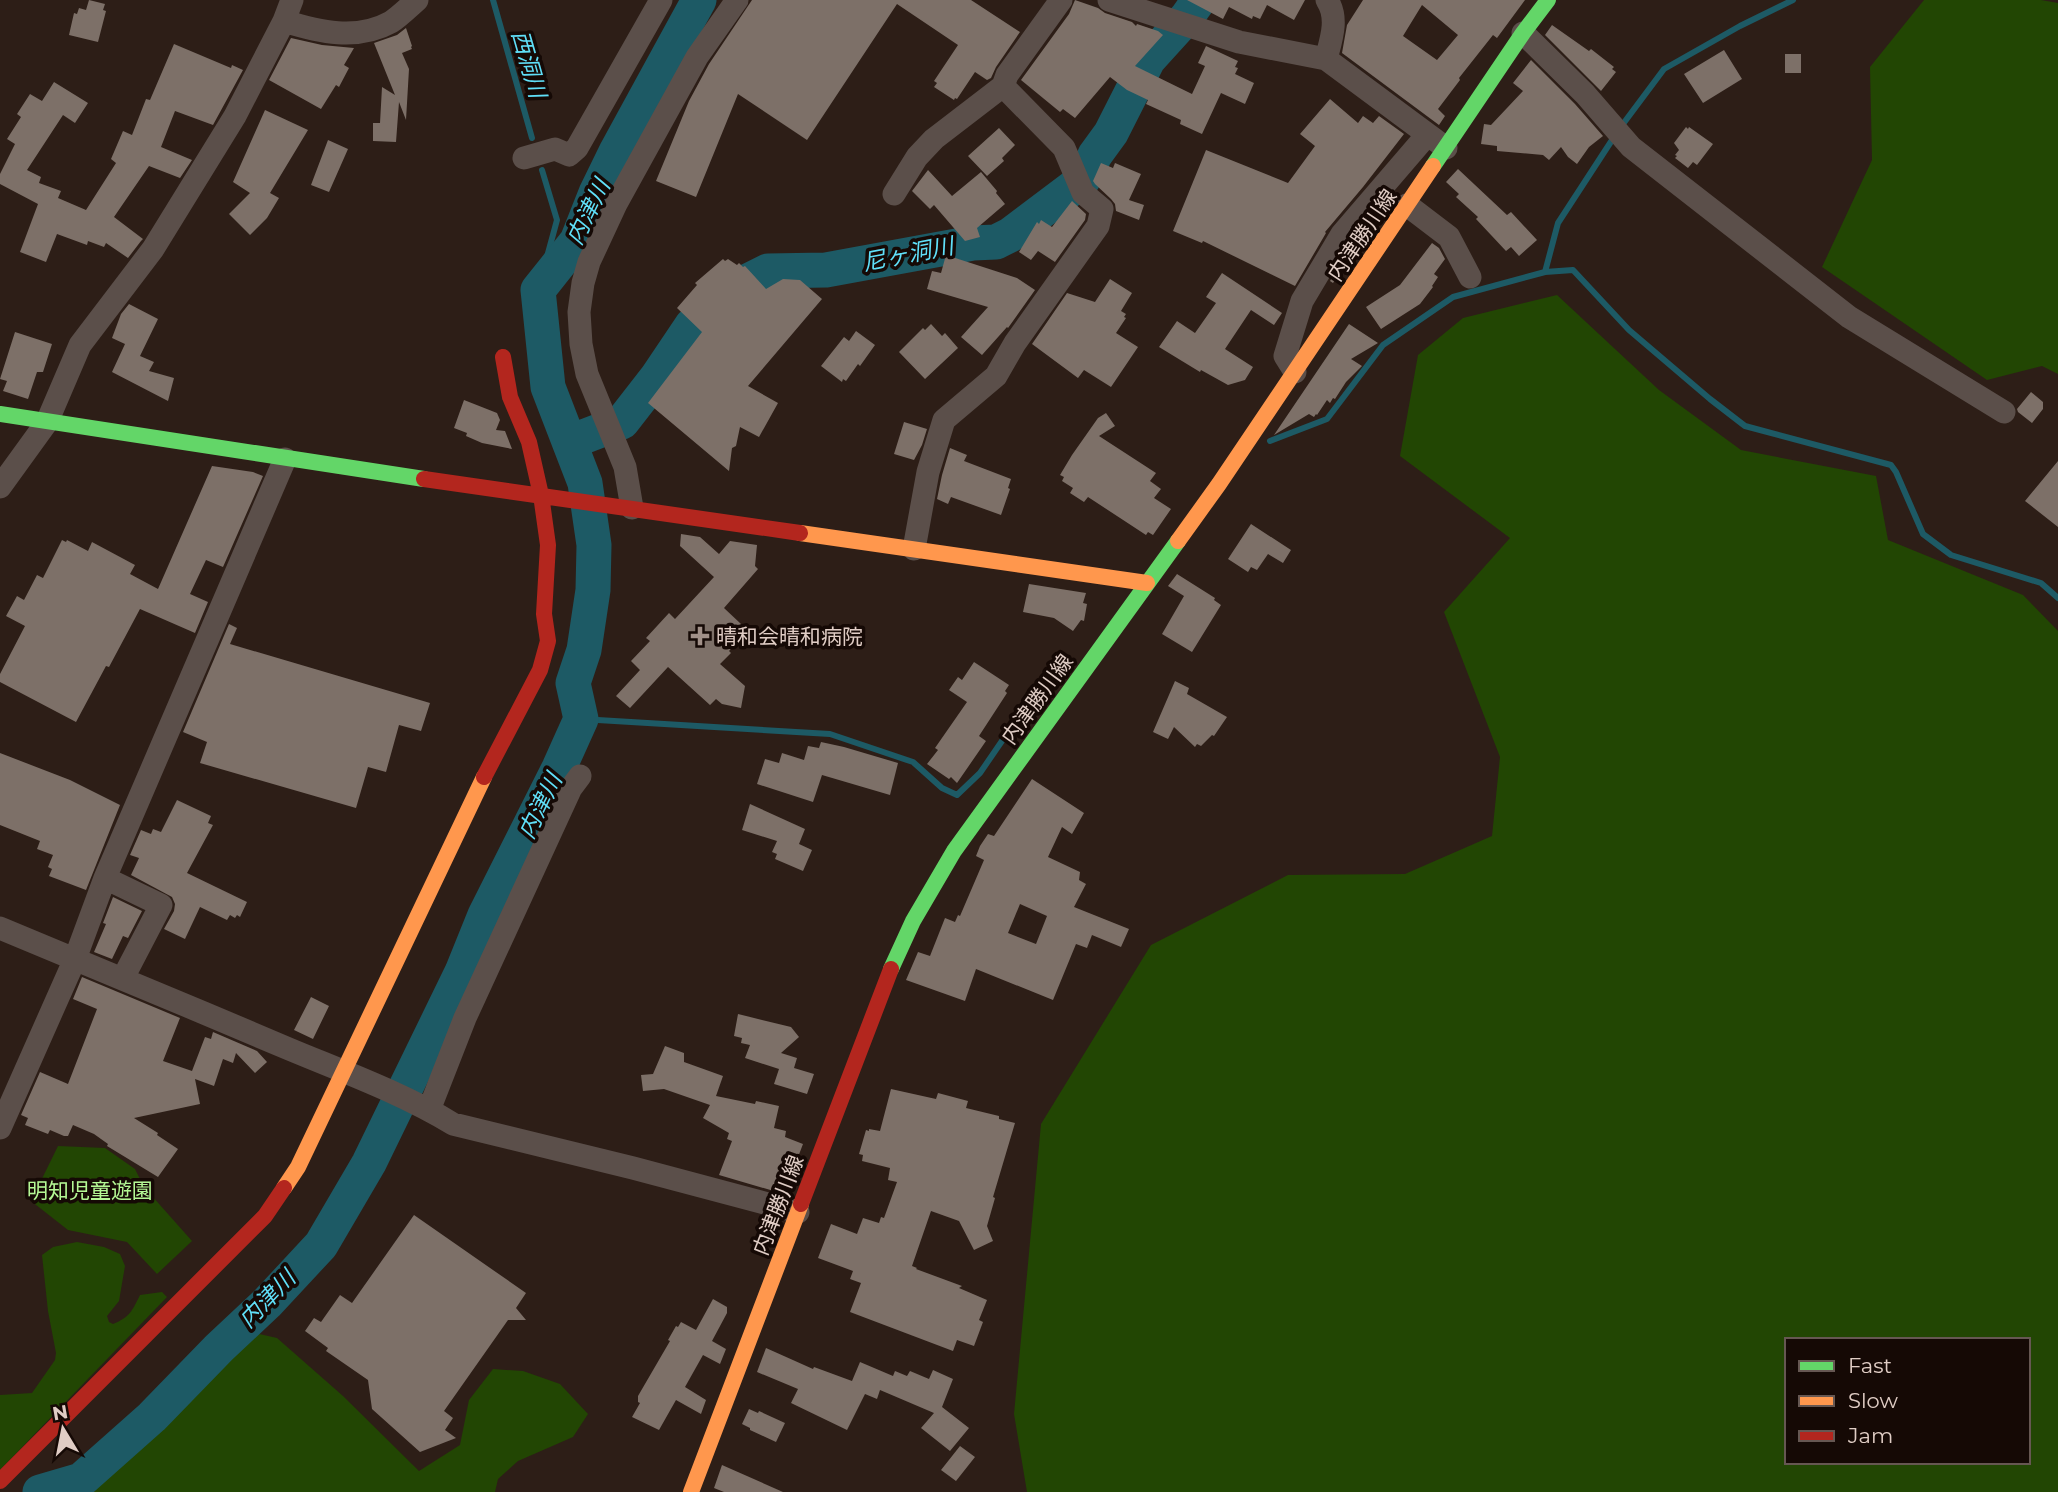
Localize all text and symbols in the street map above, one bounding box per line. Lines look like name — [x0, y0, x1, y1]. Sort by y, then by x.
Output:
water label: 西洞川 — [506, 27, 553, 104]
water label: 内津川 — [560, 172, 617, 249]
street label: 内津勝川線 — [1322, 184, 1402, 286]
water label: 尼ヶ洞川 — [860, 231, 959, 277]
place label: 晴和会晴和病院 — [716, 624, 863, 649]
marker: 晴和会晴和病院 — [690, 626, 710, 646]
street label: 内津勝川線 — [996, 649, 1078, 749]
water label: 内津川 — [512, 766, 569, 843]
street label: 内津勝川線 — [748, 1152, 808, 1258]
park label: 明知児童遊園 — [27, 1178, 153, 1203]
water label: 内津川 — [233, 1262, 303, 1334]
legend — [1785, 1338, 2030, 1464]
text: Fast — [1848, 1353, 1892, 1378]
text: Slow — [1848, 1388, 1898, 1413]
north arrow — [28, 1394, 98, 1464]
text: N — [51, 1400, 70, 1425]
text: Jam — [1847, 1423, 1893, 1448]

